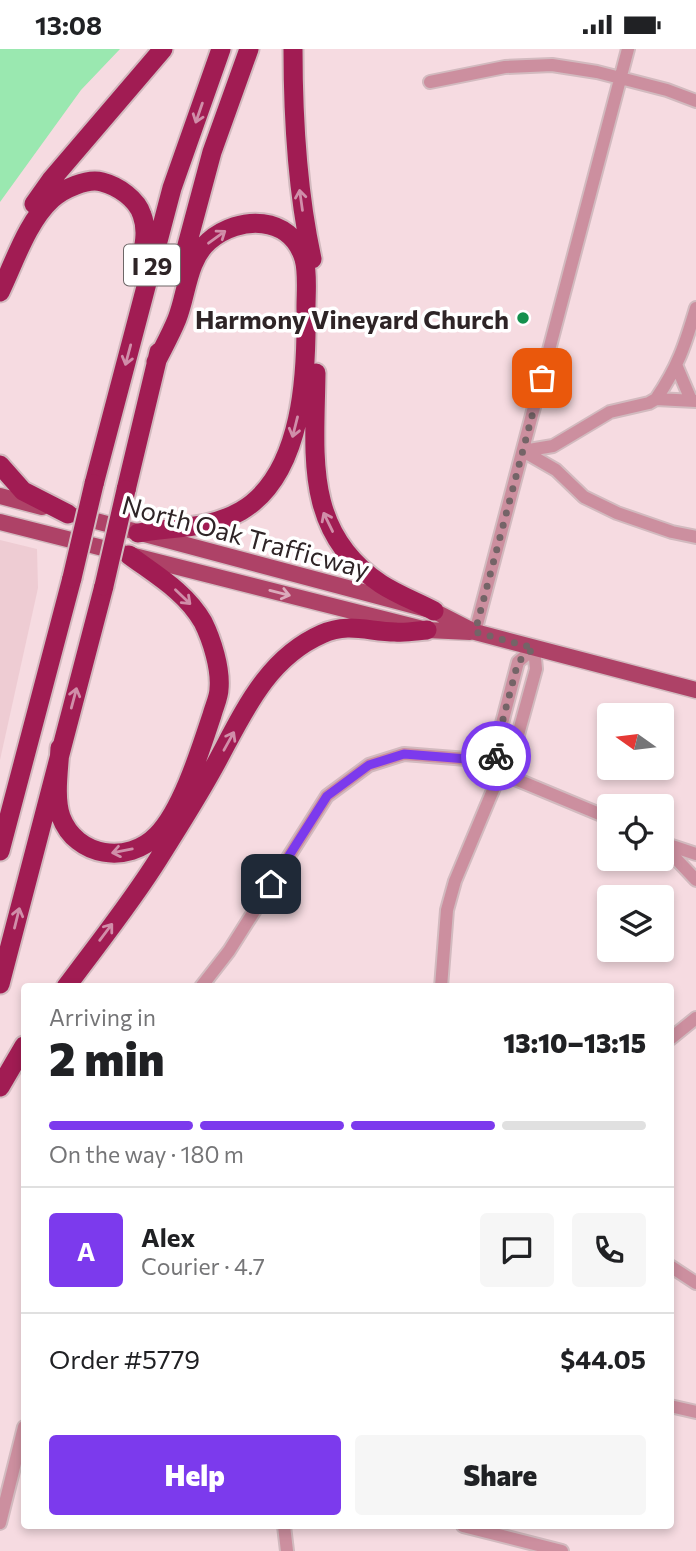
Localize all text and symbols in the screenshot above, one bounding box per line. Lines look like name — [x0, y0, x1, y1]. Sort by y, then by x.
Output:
text: 13:08 — [35, 9, 102, 40]
one-way arrow — [191, 102, 204, 124]
one-way arrow — [294, 189, 307, 212]
one-way arrow — [207, 229, 226, 244]
road number: I 29 — [124, 245, 180, 285]
place label: Harmony Vineyard Church — [195, 303, 509, 334]
marker: Harmony Vineyard Church — [515, 310, 531, 326]
one-way arrow — [121, 343, 134, 366]
pin — [512, 348, 572, 408]
icon: bag — [523, 359, 561, 397]
one-way arrow — [288, 415, 301, 438]
street label: North Oak Trafficway — [119, 488, 373, 584]
one-way arrow — [321, 512, 335, 533]
one-way arrow — [268, 587, 291, 600]
one-way arrow — [174, 588, 191, 605]
one-way arrow — [68, 687, 81, 710]
north arrow — [597, 703, 674, 781]
map controls — [597, 703, 674, 962]
courier — [461, 721, 531, 791]
one-way arrow — [222, 731, 236, 751]
icon: bike — [477, 737, 515, 775]
button: locate — [597, 794, 674, 871]
one-way arrow — [112, 845, 134, 858]
pin — [241, 854, 301, 914]
icon: home — [252, 865, 290, 903]
button: layers — [597, 885, 674, 962]
one-way arrow — [11, 907, 24, 930]
one-way arrow — [99, 923, 114, 942]
text: Arriving in — [49, 1003, 156, 1031]
text: 13:10–13:15 — [503, 1027, 646, 1058]
text: 2 min — [49, 1029, 165, 1085]
text: On the way · 180 m — [49, 1140, 244, 1168]
button: chat — [480, 1213, 554, 1287]
button: phone — [572, 1213, 646, 1287]
text: Alex — [141, 1221, 195, 1252]
text: A — [77, 1235, 95, 1266]
text: Courier · 4.7 — [141, 1252, 265, 1280]
text: Order #5779 — [49, 1343, 200, 1374]
text: $44.05 — [560, 1343, 646, 1374]
button: Help — [49, 1435, 341, 1515]
button: Share — [355, 1435, 646, 1515]

